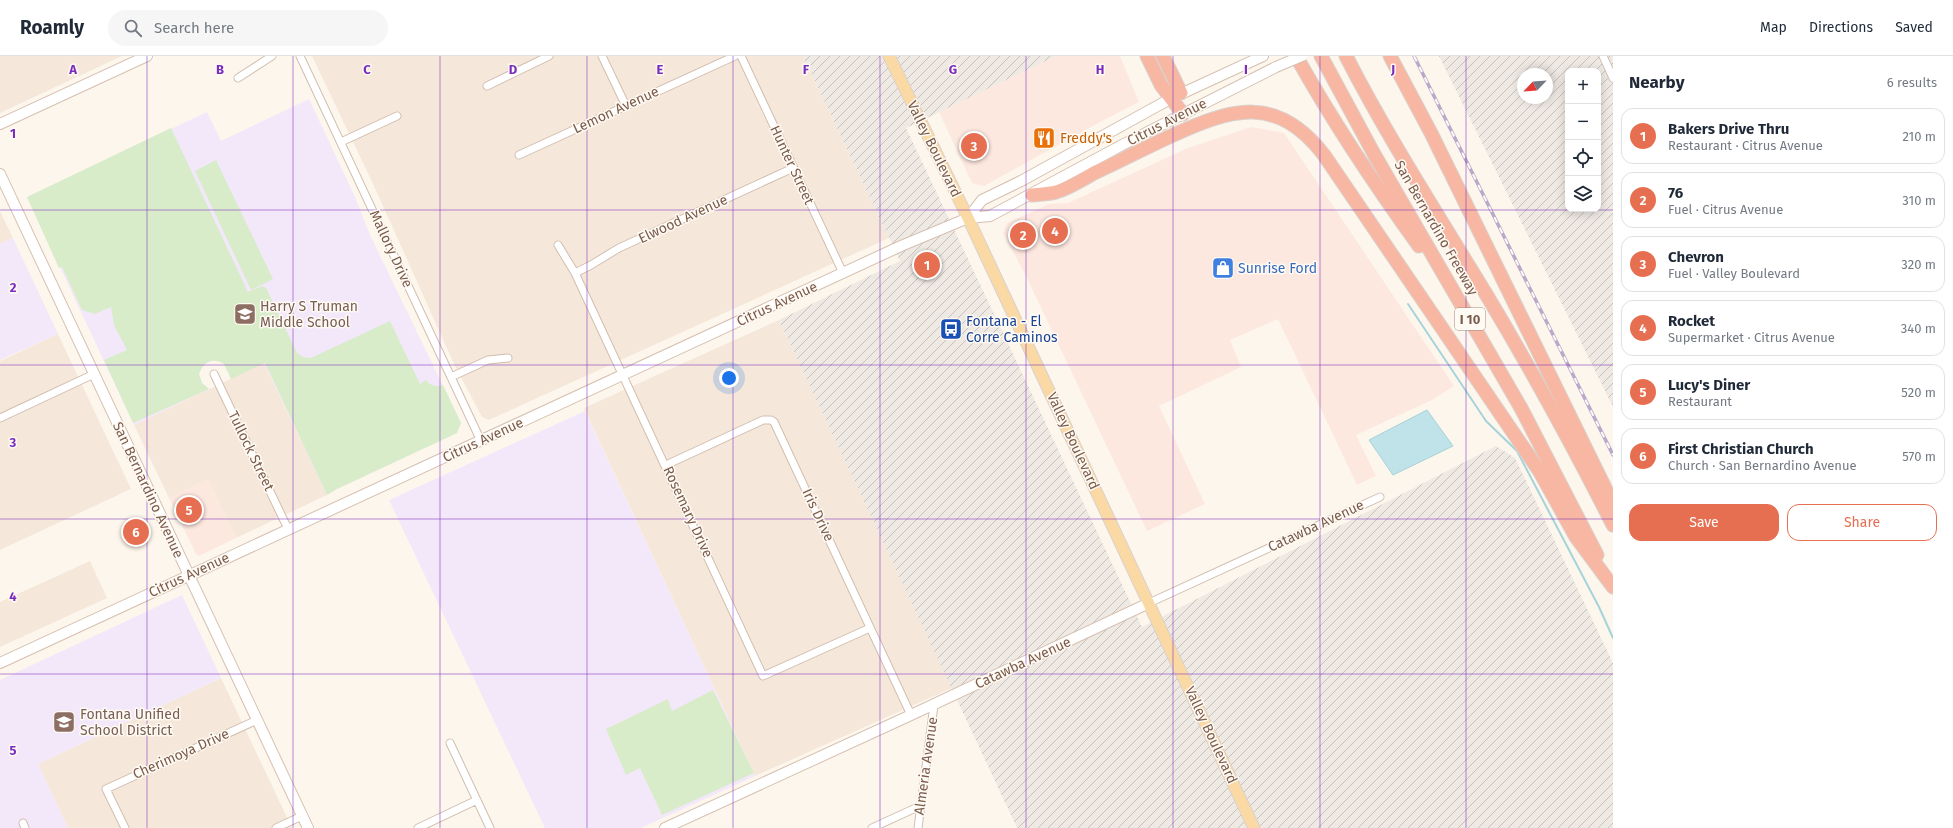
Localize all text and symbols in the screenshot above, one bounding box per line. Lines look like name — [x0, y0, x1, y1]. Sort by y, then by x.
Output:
search box — [108, 10, 388, 46]
text: Roamly — [20, 16, 84, 39]
icon: search — [122, 17, 144, 39]
text: Search here — [154, 19, 234, 37]
text: Map — [1760, 19, 1787, 36]
text: Directions — [1809, 19, 1873, 36]
text: Saved — [1895, 19, 1933, 36]
text: A — [68, 62, 77, 77]
text: B — [216, 62, 224, 77]
text: C — [363, 62, 371, 77]
text: D — [509, 62, 518, 77]
text: E — [657, 62, 664, 77]
text: F — [803, 62, 810, 77]
text: G — [949, 62, 957, 77]
text: H — [1096, 62, 1104, 77]
text: I — [1244, 62, 1248, 77]
text: J — [1390, 62, 1395, 77]
north arrow — [1517, 68, 1553, 104]
map controls — [1565, 68, 1601, 212]
button: + — [1565, 68, 1601, 104]
text: Nearby — [1629, 72, 1684, 93]
text: 6 results — [1887, 75, 1937, 90]
street label: Lemon Avenue — [570, 83, 662, 137]
street label: Citrus Avenue — [1124, 95, 1210, 149]
street label: Valley Boulevard — [903, 98, 965, 200]
button: − — [1565, 104, 1601, 140]
text: Bakers Drive Thru — [1668, 120, 1789, 138]
street label: Hunter Street — [766, 123, 818, 208]
restaurant icon: Freddy's — [1031, 125, 1057, 151]
text: 1 — [10, 126, 16, 141]
text: 1 — [1640, 129, 1646, 144]
text: 210 m — [1902, 129, 1936, 144]
place label: Freddy's — [1060, 130, 1113, 147]
pin: 3 — [961, 131, 987, 161]
text: Restaurant · Citrus Avenue — [1668, 138, 1823, 153]
button: locate — [1565, 140, 1601, 176]
street label: San Bernardino Freeway — [1390, 158, 1482, 298]
button: layers — [1565, 176, 1601, 212]
text: 76 — [1668, 184, 1683, 202]
street label: Elwood Avenue — [636, 191, 730, 247]
text: 2 — [1640, 193, 1646, 208]
text: 310 m — [1902, 193, 1936, 208]
text: Fuel · Citrus Avenue — [1668, 202, 1783, 217]
street label: Mallory Drive — [366, 208, 416, 290]
pin: 4 — [1042, 216, 1068, 246]
pin: 2 — [1010, 220, 1036, 250]
text: Chevron — [1668, 248, 1724, 266]
pin: 1 — [914, 250, 940, 280]
shop icon: Sunrise Ford — [1210, 255, 1236, 281]
text: 3 — [1640, 257, 1646, 272]
text: 320 m — [1901, 257, 1936, 272]
place label: Sunrise Ford — [1238, 260, 1317, 277]
text: Fuel · Valley Boulevard — [1668, 266, 1800, 281]
street label: Citrus Avenue — [734, 278, 820, 330]
text: 2 — [10, 280, 17, 295]
place label: Harry S Truman Middle School — [260, 298, 358, 331]
school or university icon: Harry S Truman Middle School — [232, 301, 258, 327]
road number: I 10 — [1455, 308, 1485, 330]
text: Rocket — [1668, 312, 1715, 330]
place label: Fontana - El Corre Caminos — [966, 313, 1058, 346]
bus stop icon: Fontana - El Corre Caminos — [938, 316, 964, 342]
text: 4 — [1639, 321, 1647, 336]
text: 340 m — [1901, 321, 1936, 336]
text: Supermarket · Citrus Avenue — [1668, 330, 1835, 345]
your location — [719, 368, 739, 388]
text: Lucy's Diner — [1668, 376, 1750, 394]
text: 5 — [1640, 385, 1646, 400]
text: 520 m — [1901, 385, 1936, 400]
street label: Valley Boulevard — [1043, 390, 1103, 492]
text: Restaurant — [1668, 394, 1732, 409]
street label: Tullock Street — [224, 408, 278, 495]
street label: Citrus Avenue — [440, 414, 526, 466]
street label: San Bernardino Avenue — [109, 419, 187, 561]
text: 3 — [9, 435, 17, 450]
text: First Christian Church — [1668, 440, 1814, 458]
text: 6 — [1639, 449, 1647, 464]
text: 570 m — [1902, 449, 1936, 464]
text: Church · San Bernardino Avenue — [1668, 458, 1857, 473]
street label: Rosemary Drive — [659, 464, 717, 560]
street label: Iris Drive — [798, 486, 838, 544]
pin: 5 — [176, 495, 202, 525]
street label: Catawba Avenue — [1265, 496, 1367, 556]
button: Save — [1629, 504, 1779, 541]
button: Share — [1787, 504, 1937, 541]
pin: 6 — [123, 517, 149, 547]
street label: Citrus Avenue — [146, 549, 232, 601]
text: 4 — [9, 589, 17, 604]
street label: Catawba Avenue — [972, 633, 1074, 693]
street label: Valley Boulevard — [1181, 684, 1241, 786]
place label: Fontana Unified School District — [80, 706, 180, 739]
school or university icon: Fontana Unified School District — [51, 709, 77, 735]
street label: Almeria Avenue — [911, 716, 941, 816]
street label: Cherimoya Drive — [130, 725, 232, 783]
text: 5 — [10, 743, 17, 758]

